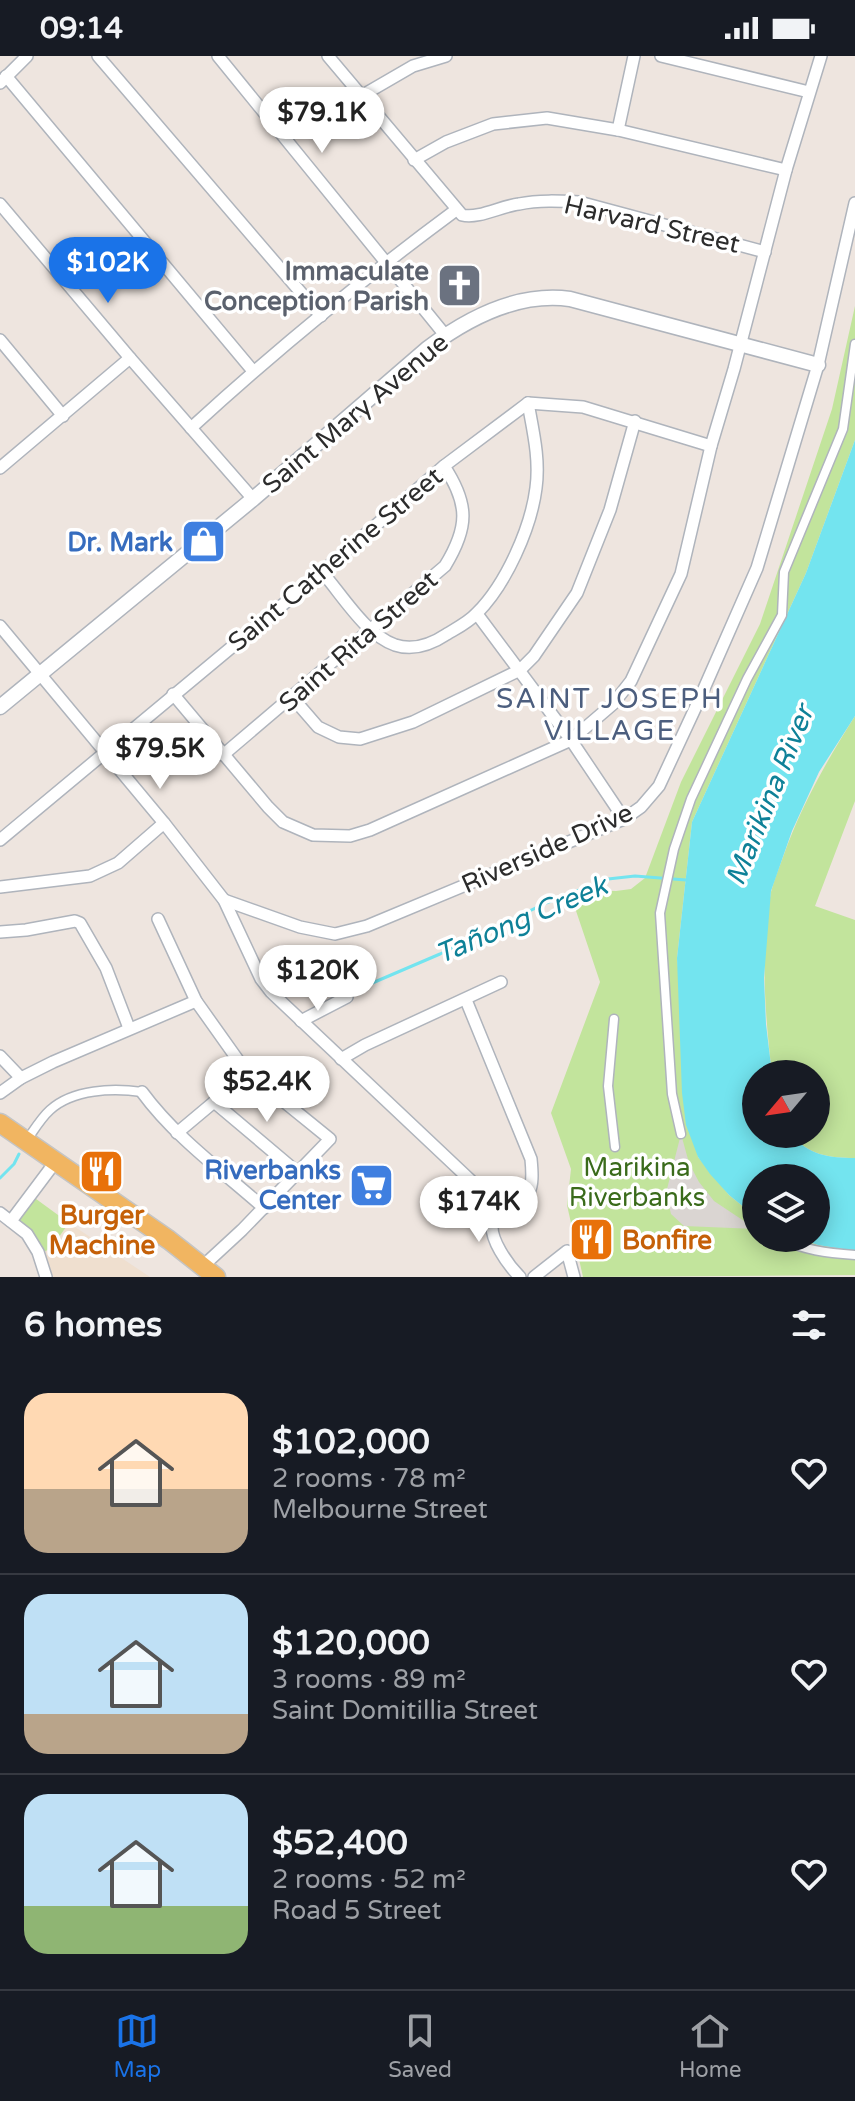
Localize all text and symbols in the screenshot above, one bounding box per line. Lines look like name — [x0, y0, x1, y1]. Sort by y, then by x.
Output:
text: 09:14 — [40, 10, 123, 47]
pin: $79.1K — [257, 87, 387, 155]
text: $79.1K — [277, 97, 367, 128]
street label: Harvard Street — [561, 189, 743, 260]
pin: $102K — [52, 237, 164, 305]
text: $102K — [67, 247, 149, 278]
place label: Immaculate Conception Parish — [204, 256, 429, 317]
church icon: Immaculate Conception Parish — [436, 262, 484, 310]
street label: Saint Mary Avenue — [256, 327, 454, 500]
street label: Saint Catherine Street — [222, 461, 449, 658]
shop icon: Dr. Mark — [180, 518, 228, 566]
place label: Dr. Mark — [67, 527, 173, 558]
street label: Saint Rita Street — [273, 564, 444, 719]
district label: SAINT JOSEPH VILLAGE — [496, 682, 724, 748]
water label: Marikina River — [718, 697, 823, 890]
pin: $79.5K — [95, 723, 225, 791]
text: $79.5K — [115, 733, 205, 764]
street label: Riverside Drive — [457, 797, 638, 900]
water label: Tañong Creek — [430, 868, 614, 971]
pin: $120K — [262, 945, 374, 1013]
text: $120K — [277, 955, 359, 986]
pin: $52.4K — [202, 1056, 332, 1124]
north arrow — [742, 1060, 830, 1148]
map controls — [742, 1060, 830, 1252]
text: $52.4K — [223, 1066, 311, 1097]
restaurant icon: Burger Machine — [78, 1148, 126, 1196]
park label: Marikina Riverbanks — [569, 1152, 705, 1213]
place label: Riverbanks Center — [204, 1155, 342, 1216]
supermarket icon: Riverbanks Center — [348, 1161, 396, 1209]
button: layers — [742, 1164, 830, 1252]
pin: $174K — [423, 1176, 535, 1244]
text: $174K — [438, 1186, 520, 1217]
place label: Burger Machine — [49, 1200, 156, 1261]
restaurant icon: Bonfire — [567, 1216, 615, 1264]
place label: Bonfire — [622, 1225, 712, 1256]
icon: filters — [787, 1303, 831, 1347]
text: 6 homes — [24, 1305, 162, 1346]
text: $102,000 — [272, 1422, 430, 1463]
icon: home — [88, 1425, 184, 1521]
icon: heart — [787, 1451, 831, 1495]
text: 2 rooms · 78 m² — [272, 1463, 466, 1494]
text: Melbourne Street — [272, 1494, 488, 1525]
text: $120,000 — [272, 1623, 430, 1664]
icon: home — [88, 1626, 184, 1722]
icon: heart — [787, 1652, 831, 1696]
text: 3 rooms · 89 m² — [272, 1664, 466, 1695]
text: Saint Domitillia Street — [272, 1695, 538, 1726]
text: $52,400 — [272, 1823, 408, 1864]
icon: home — [88, 1826, 184, 1922]
icon: heart — [787, 1852, 831, 1896]
text: 2 rooms · 52 m² — [272, 1864, 466, 1895]
text: Road 5 Street — [272, 1895, 442, 1926]
tab: Map — [114, 2009, 161, 2083]
tab: Saved — [388, 2009, 452, 2083]
tab: Home — [679, 2009, 741, 2083]

